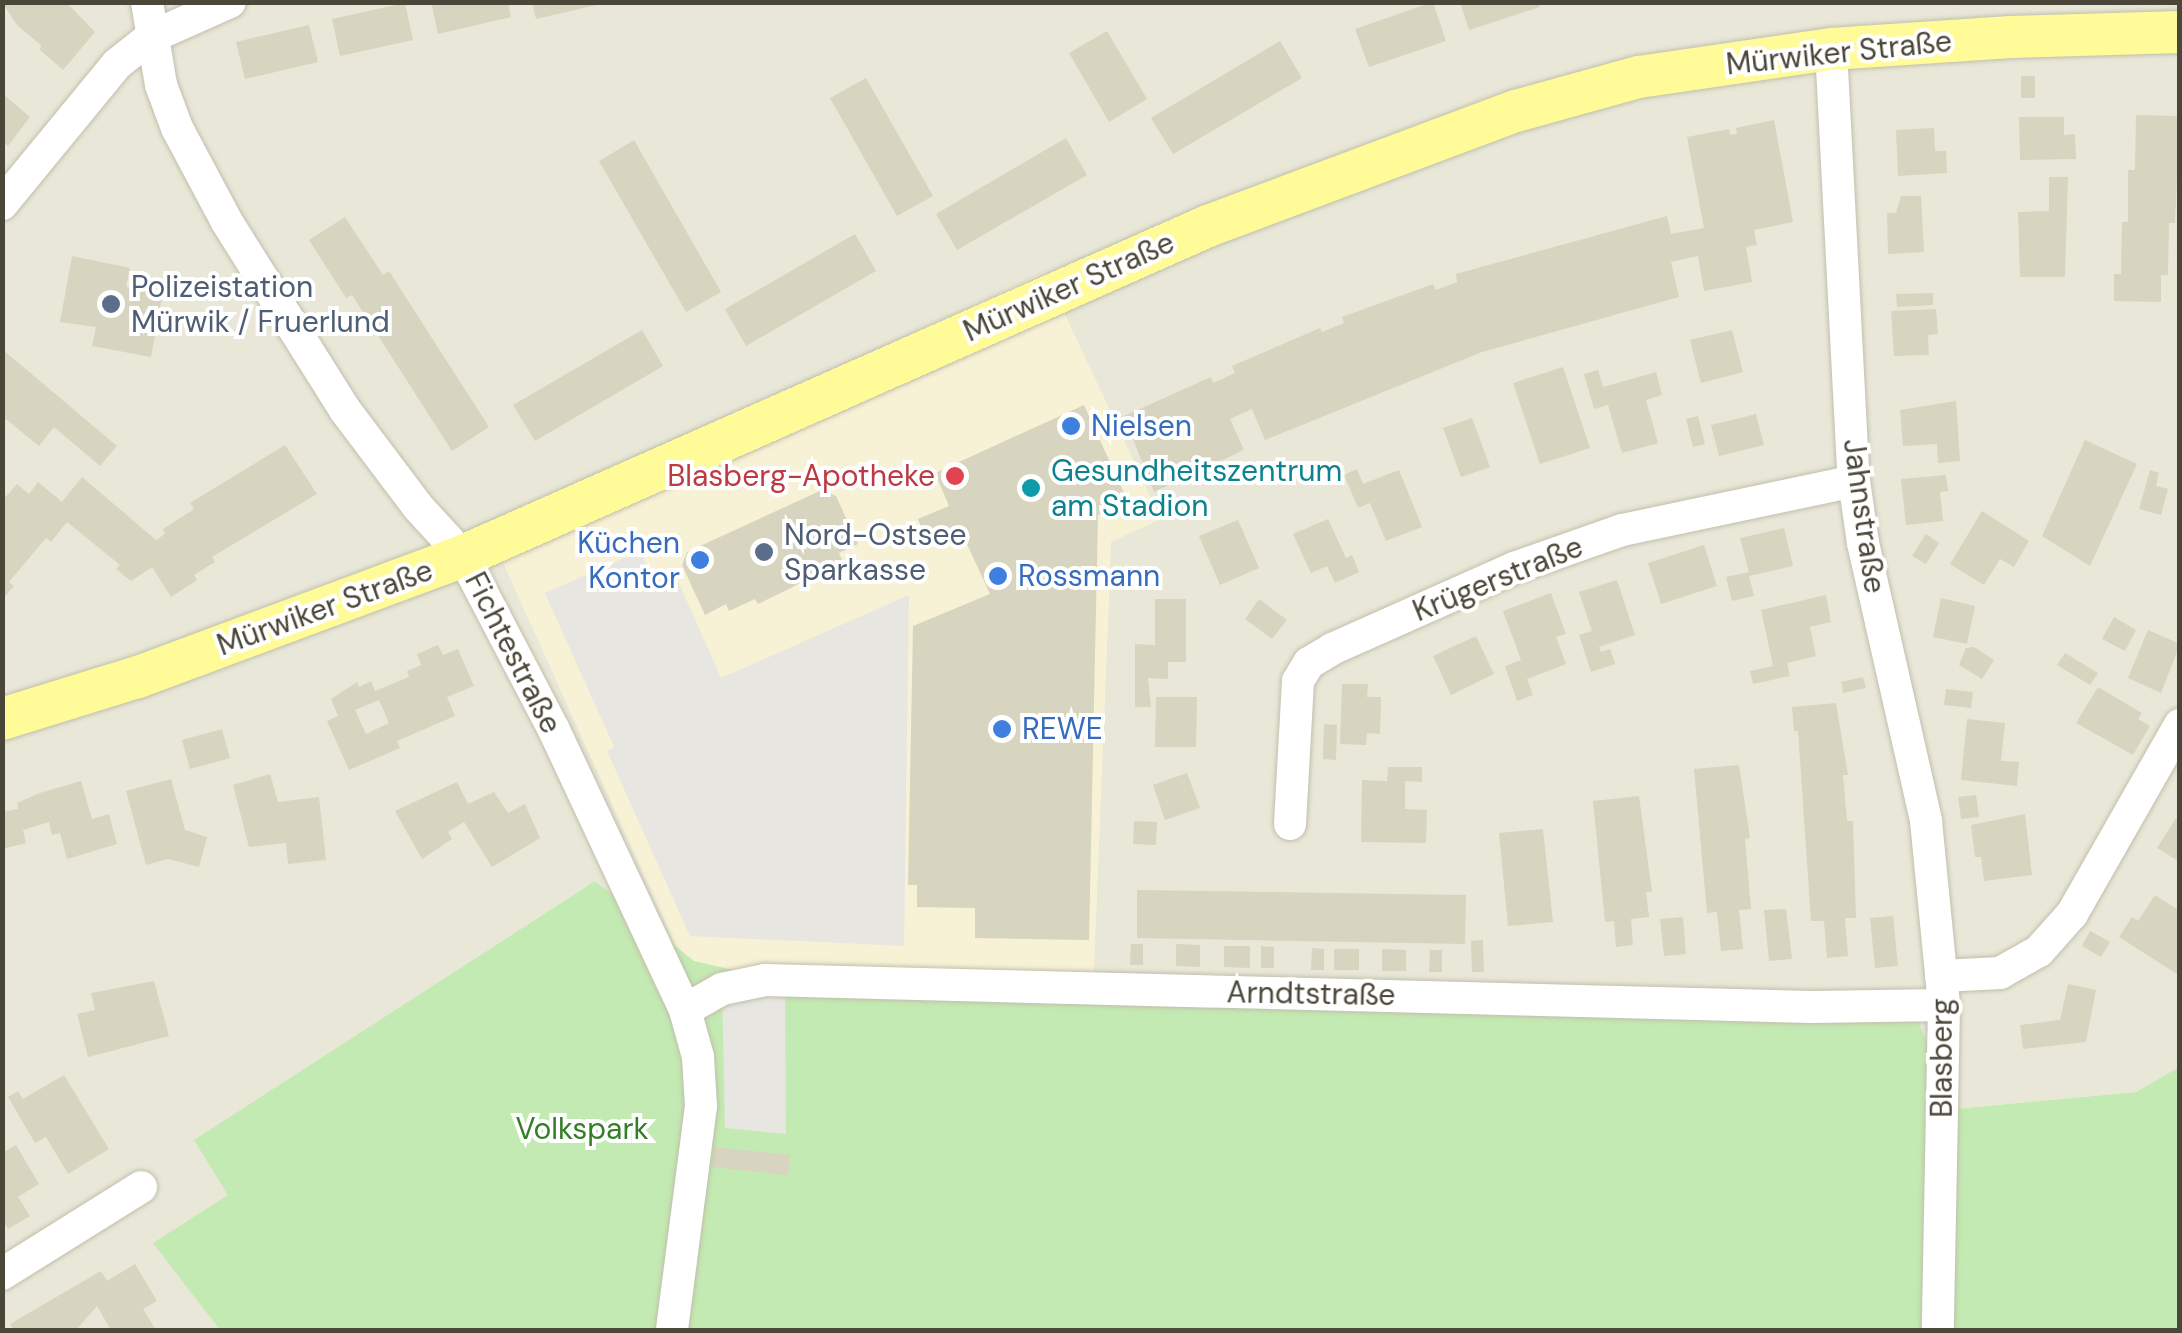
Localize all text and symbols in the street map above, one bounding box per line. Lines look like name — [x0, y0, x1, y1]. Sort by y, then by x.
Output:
street label: Mürwiker Straße — [1724, 23, 1954, 83]
street label: Mürwiker Straße — [958, 224, 1180, 350]
place label: Polizeistation Mürwik / Fruerlund — [131, 269, 390, 340]
marker: Polizeistation Mürwik / Fruerlund — [100, 293, 122, 315]
place label: Nielsen — [1091, 408, 1192, 444]
marker: Nielsen — [1060, 415, 1082, 437]
street label: Jahnstraße — [1835, 436, 1893, 596]
place label: Gesundheitszentrum am Stadion — [1051, 453, 1342, 524]
place label: Blasberg-Apotheke — [667, 458, 935, 494]
marker: Blasberg-Apotheke — [944, 465, 966, 487]
marker: Gesundheitszentrum am Stadion — [1020, 477, 1042, 499]
place label: Nord-Ostsee Sparkasse — [784, 517, 967, 588]
place label: Küchen Kontor — [577, 525, 680, 596]
street label: Krügerstraße — [1408, 529, 1588, 629]
marker: Nord-Ostsee Sparkasse — [753, 541, 775, 563]
marker: Küchen Kontor — [689, 549, 711, 571]
street label: Mürwiker Straße — [212, 552, 438, 664]
place label: Rossmann — [1018, 558, 1160, 594]
marker: Rossmann — [987, 565, 1009, 587]
street label: Fichtestraße — [457, 566, 569, 740]
place label: REWE — [1022, 711, 1103, 747]
marker: REWE — [991, 718, 1013, 740]
street label: Arndtstraße — [1226, 975, 1396, 1013]
street label: Blasberg — [1924, 998, 1960, 1118]
park label: Volkspark — [515, 1111, 649, 1147]

